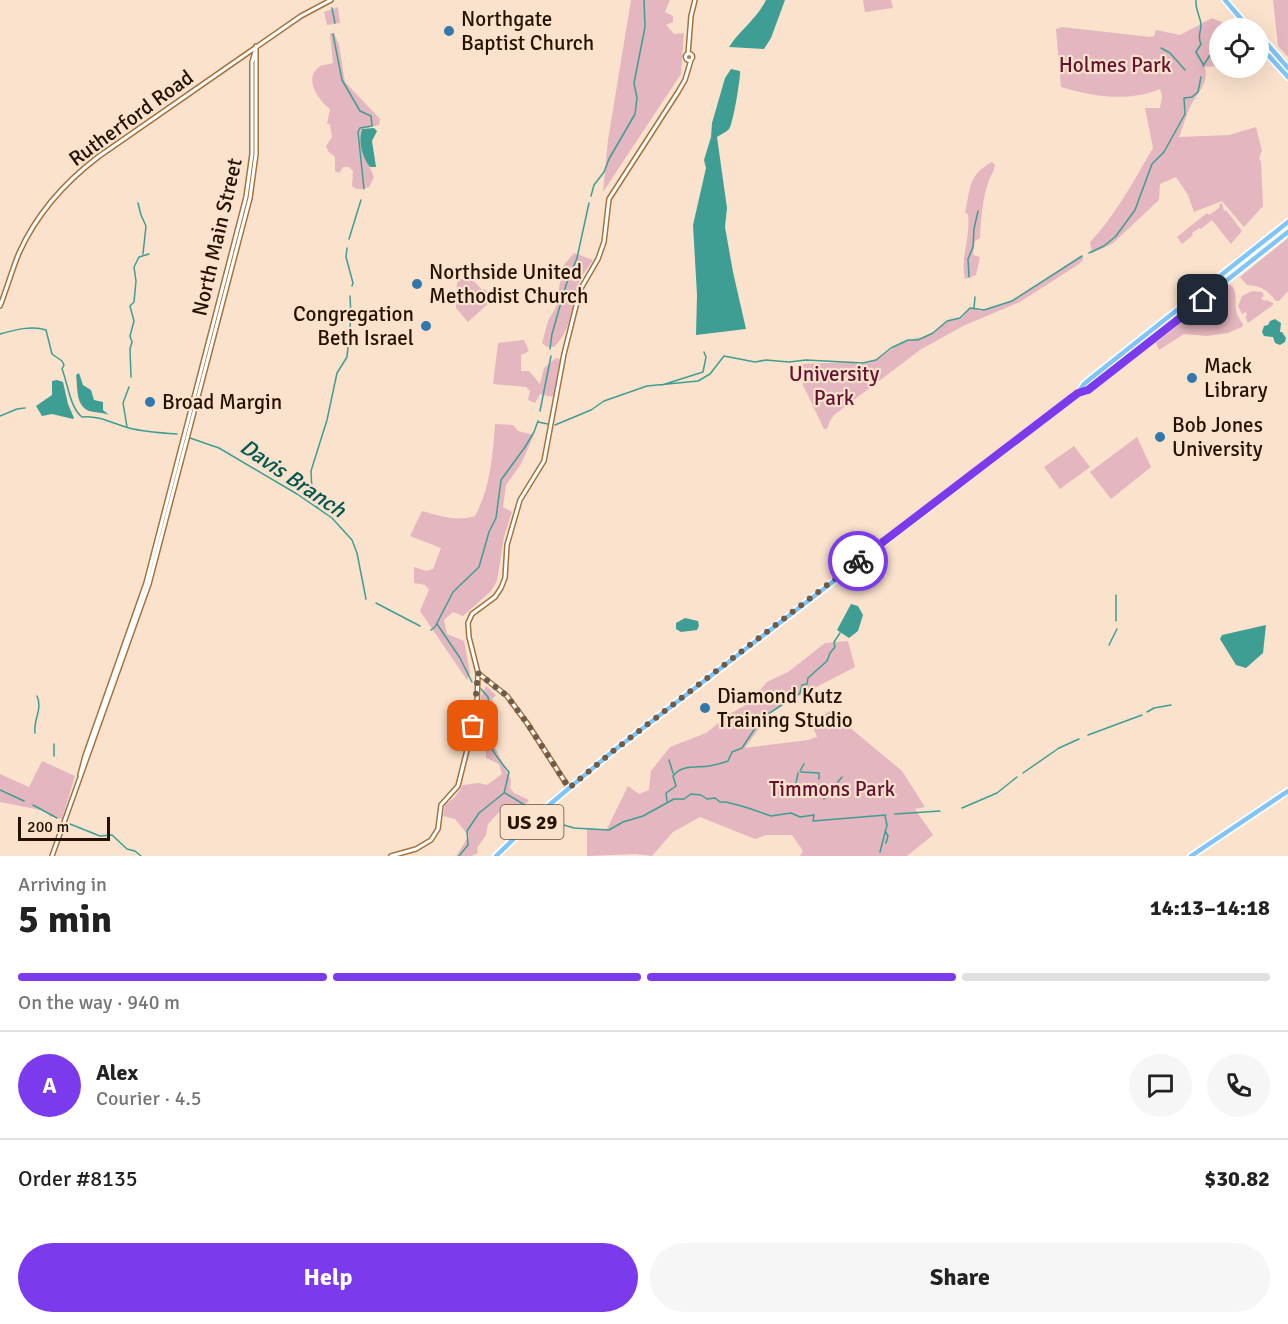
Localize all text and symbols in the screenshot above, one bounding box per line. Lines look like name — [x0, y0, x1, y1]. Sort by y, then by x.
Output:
place label: Northgate Baptist Church — [461, 6, 594, 56]
map controls — [1209, 18, 1269, 78]
button: locate — [1209, 18, 1269, 78]
marker: Northgate Baptist Church — [442, 24, 456, 38]
park label: Holmes Park — [1059, 52, 1172, 78]
street label: Rutherford Road — [64, 64, 198, 172]
street label: North Main Street — [186, 156, 248, 318]
place label: Northside United Methodist Church — [429, 259, 588, 309]
pin — [1177, 274, 1228, 325]
marker: Northside United Methodist Church — [410, 277, 424, 291]
icon: home — [1186, 283, 1219, 316]
place label: Congregation Beth Israel — [293, 301, 414, 351]
marker: Congregation Beth Israel — [419, 319, 433, 333]
place label: Mack Library — [1204, 353, 1268, 403]
park label: University Park — [789, 361, 879, 411]
marker: Mack Library — [1185, 371, 1199, 385]
place label: Broad Margin — [162, 389, 282, 415]
marker: Broad Margin — [143, 395, 157, 409]
place label: Bob Jones University — [1172, 412, 1263, 462]
marker: Bob Jones University — [1153, 430, 1167, 444]
water label: Davis Branch — [235, 433, 352, 524]
courier — [828, 531, 888, 591]
icon: bike — [842, 545, 875, 578]
place label: Diamond Kutz Training Studio — [717, 683, 853, 733]
pin — [447, 700, 498, 751]
marker: Diamond Kutz Training Studio — [698, 701, 712, 715]
icon: bag — [456, 709, 489, 742]
park label: Timmons Park — [769, 776, 895, 802]
road number: US 29 — [500, 805, 564, 839]
scale bar — [18, 814, 110, 842]
text: 200 m — [27, 817, 69, 837]
text: Arriving in — [18, 872, 107, 897]
text: 14:13–14:18 — [1150, 894, 1270, 921]
text: 5 min — [18, 895, 112, 943]
text: On the way · 940 m — [18, 990, 180, 1015]
button: chat — [1129, 1054, 1192, 1117]
button: phone — [1207, 1054, 1270, 1117]
text: Alex — [96, 1059, 138, 1086]
text: A — [42, 1072, 57, 1099]
text: Courier · 4.5 — [96, 1086, 202, 1111]
text: Order #8135 — [18, 1165, 138, 1192]
text: $30.82 — [1204, 1165, 1270, 1192]
button: Help — [18, 1243, 638, 1312]
button: Share — [650, 1243, 1270, 1312]

